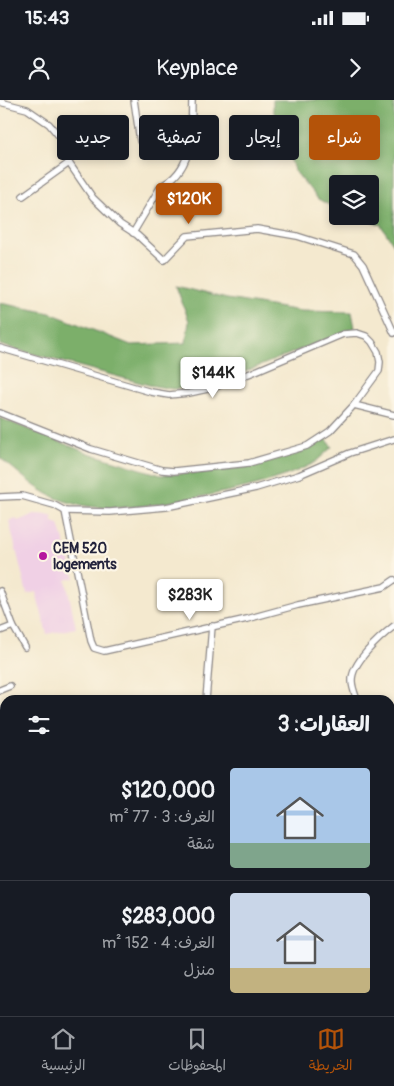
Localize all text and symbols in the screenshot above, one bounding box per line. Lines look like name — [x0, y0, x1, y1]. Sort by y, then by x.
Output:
text: 15:43 — [25, 6, 69, 30]
icon: person — [25, 54, 53, 82]
text: Keyplace — [156, 54, 238, 82]
icon: forward — [341, 54, 369, 82]
chip: جديد — [57, 115, 129, 160]
chip: تصفية — [139, 115, 219, 160]
chip: إيجار — [229, 115, 299, 160]
chip: شراء — [309, 115, 380, 160]
map controls — [329, 175, 379, 225]
button: layers — [329, 175, 379, 225]
pin: $120K — [154, 182, 224, 225]
text: $120K — [167, 189, 211, 209]
pin: $144K — [178, 356, 248, 399]
text: $144K — [191, 363, 235, 383]
place label: CEM 520 logements — [53, 540, 117, 573]
marker: CEM 520 logements — [37, 550, 49, 562]
pin: $283K — [155, 578, 225, 621]
text: $283K — [168, 585, 212, 605]
icon: filters — [25, 711, 53, 739]
text: العقارات: 3 — [278, 711, 370, 738]
text: $120,000 — [121, 777, 215, 804]
icon: home — [270, 788, 330, 848]
text: الغرف: 3 · 77 m² — [109, 807, 215, 827]
text: شقة — [187, 834, 215, 854]
text: $283,000 — [121, 903, 215, 930]
icon: home — [270, 913, 330, 973]
text: الغرف: 4 · 152 m² — [102, 933, 215, 953]
text: منزل — [183, 960, 215, 980]
tab: الرئيسية — [41, 1025, 85, 1078]
tab: المحفوظات — [168, 1025, 226, 1078]
tab: الخريطة — [309, 1025, 353, 1078]

